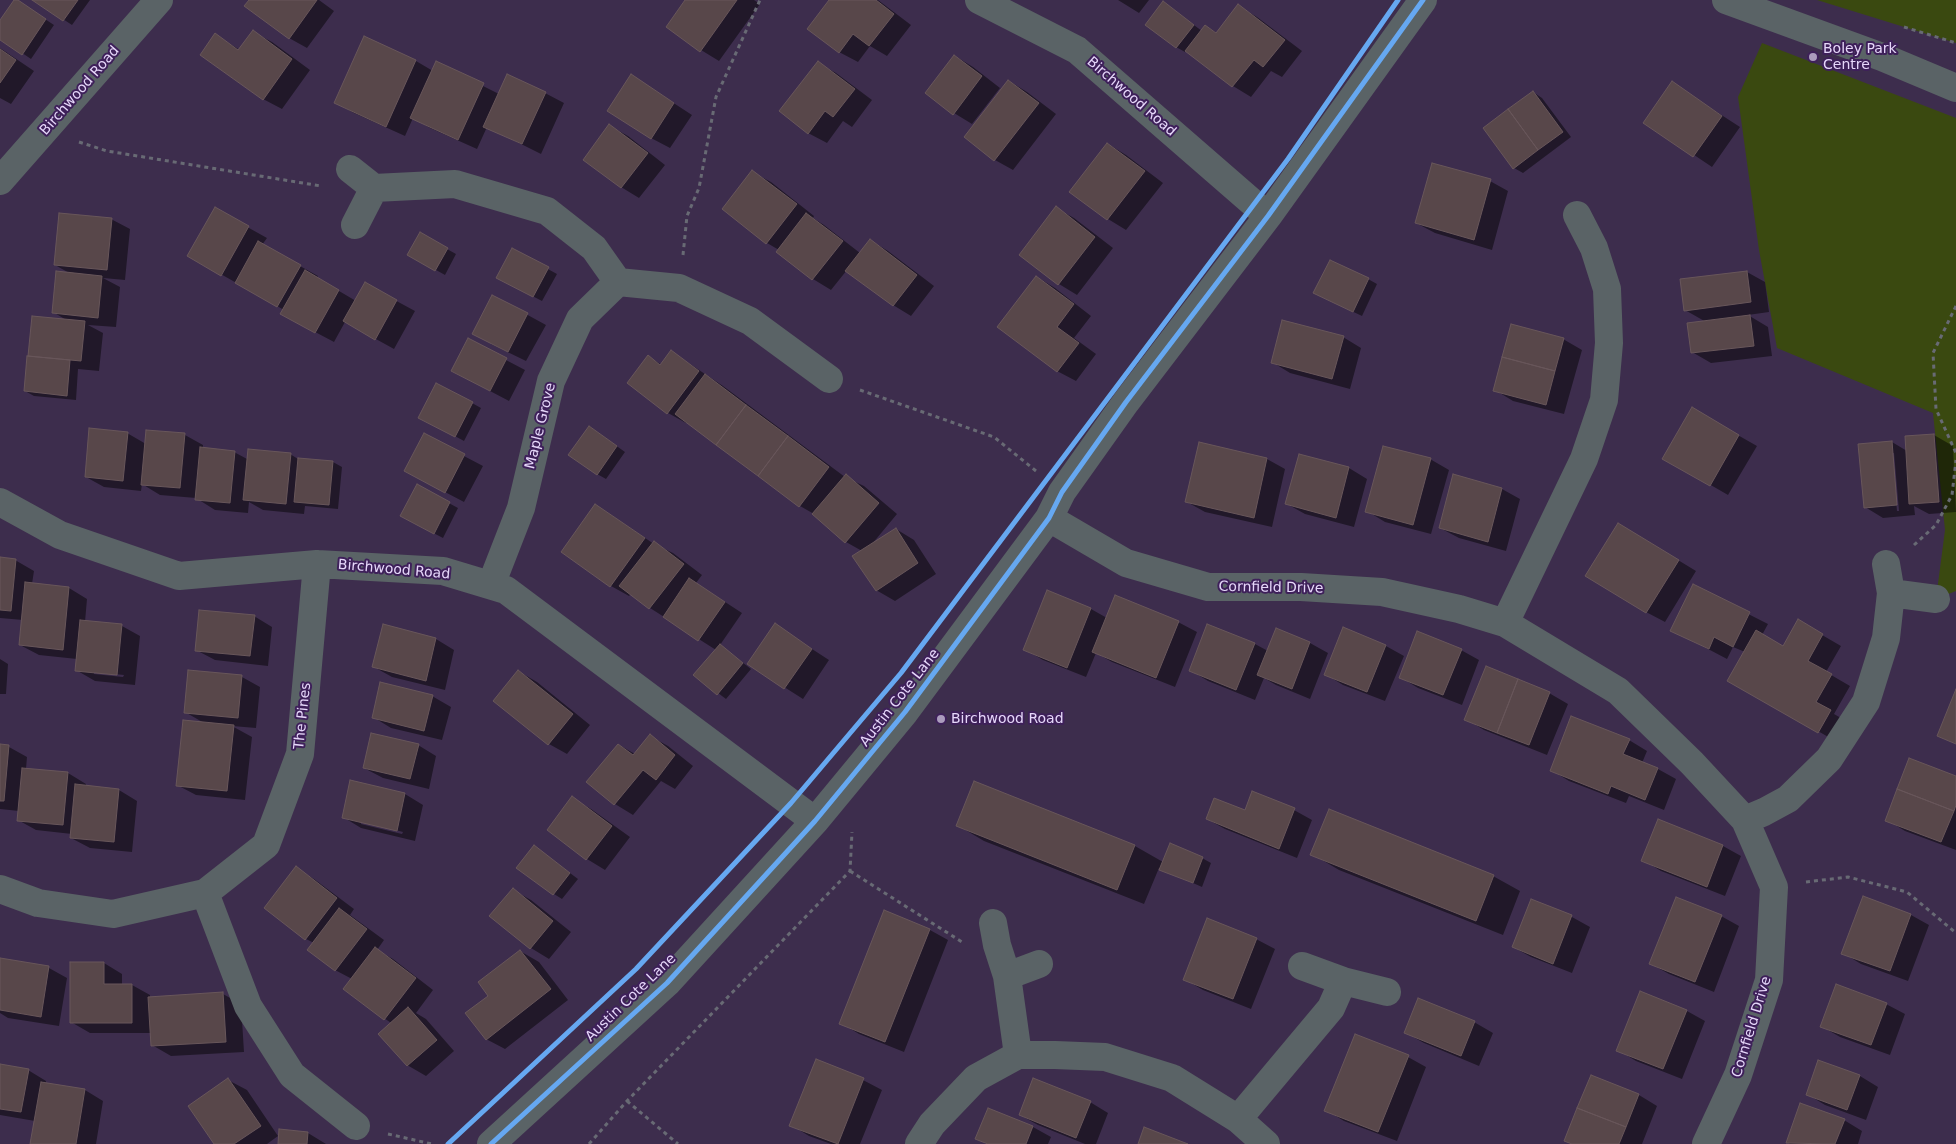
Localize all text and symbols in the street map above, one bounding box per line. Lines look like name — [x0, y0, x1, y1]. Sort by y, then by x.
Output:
place label: Boley Park Centre — [1823, 41, 1897, 74]
street label: Birchwood Road — [37, 43, 123, 139]
marker: Boley Park Centre — [1807, 51, 1819, 63]
street label: Birchwood Road — [1083, 54, 1179, 140]
street label: Maple Grove — [522, 381, 560, 471]
street label: Birchwood Road — [337, 557, 451, 583]
street label: Cornfield Drive — [1219, 579, 1323, 597]
street label: Austin Cote Lane — [857, 646, 943, 750]
street label: The Pines — [291, 682, 315, 750]
place label: Birchwood Road — [951, 711, 1064, 727]
marker: Birchwood Road — [935, 713, 947, 725]
street label: Austin Cote Lane — [582, 951, 680, 1045]
street label: Cornfield Drive — [1729, 974, 1775, 1080]

